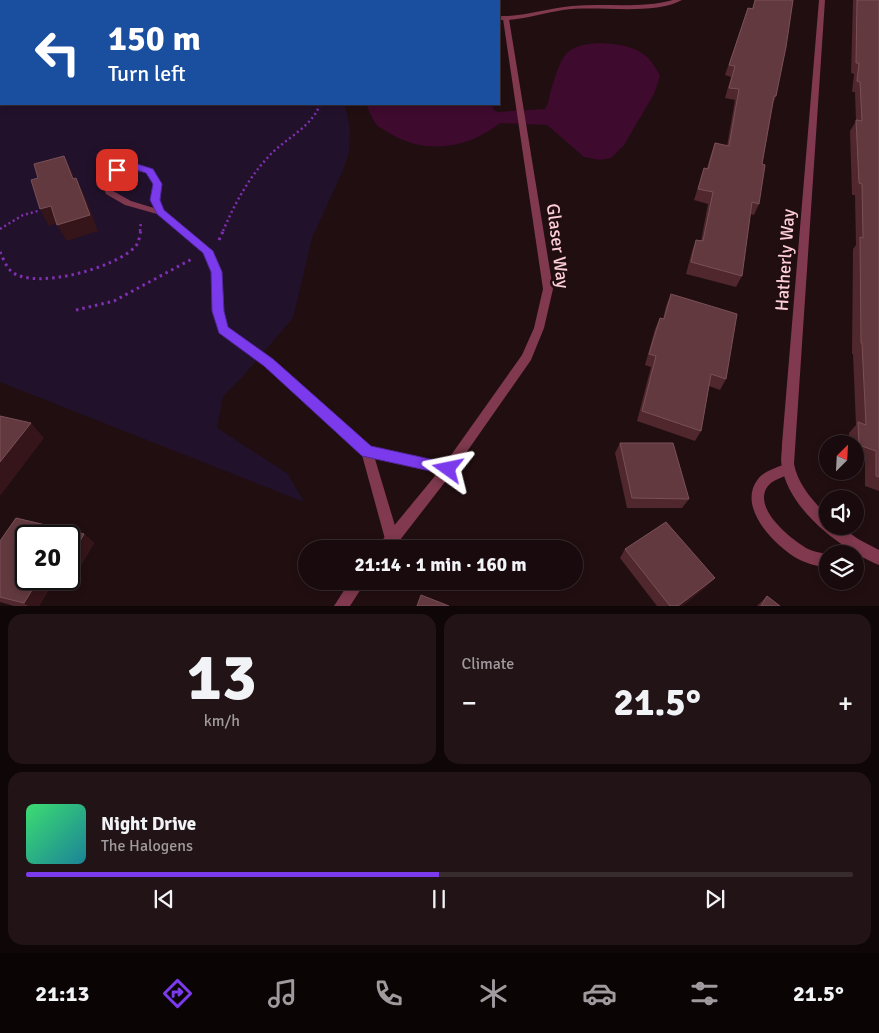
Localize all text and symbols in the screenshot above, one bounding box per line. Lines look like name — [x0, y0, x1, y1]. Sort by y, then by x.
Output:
text: 150 m — [108, 17, 201, 60]
icon: left — [25, 20, 90, 85]
text: Turn left — [108, 60, 186, 87]
pin — [96, 149, 138, 191]
icon: arrive — [103, 156, 131, 184]
street label: Glaser Way — [542, 202, 574, 290]
street label: Hatherly Way — [770, 208, 800, 312]
north arrow — [819, 435, 864, 480]
map controls — [819, 435, 864, 590]
position arrow — [421, 442, 473, 494]
button: sound — [819, 490, 864, 535]
speed limit sign: 20 — [15, 525, 80, 590]
button: layers — [819, 545, 864, 590]
text: 21:14 · 1 min · 160 m — [354, 553, 527, 577]
text: 13 — [187, 638, 257, 718]
text: Climate — [462, 654, 514, 674]
text: 21.5° — [613, 679, 701, 726]
text: − — [462, 686, 477, 720]
text: + — [838, 686, 853, 720]
text: km/h — [204, 711, 240, 731]
text: Night Drive — [101, 812, 196, 836]
text: The Halogens — [101, 836, 193, 856]
icon: previous — [150, 885, 178, 913]
icon: pause — [425, 885, 453, 913]
icon: next — [701, 885, 729, 913]
icon: directions — [160, 976, 195, 1011]
icon: music — [265, 976, 300, 1011]
icon: phone — [371, 976, 406, 1011]
icon: climate — [476, 976, 511, 1011]
icon: car — [582, 976, 617, 1011]
icon: filters — [687, 976, 722, 1011]
text: 21:13 — [35, 980, 89, 1007]
text: 21.5° — [793, 980, 844, 1007]

